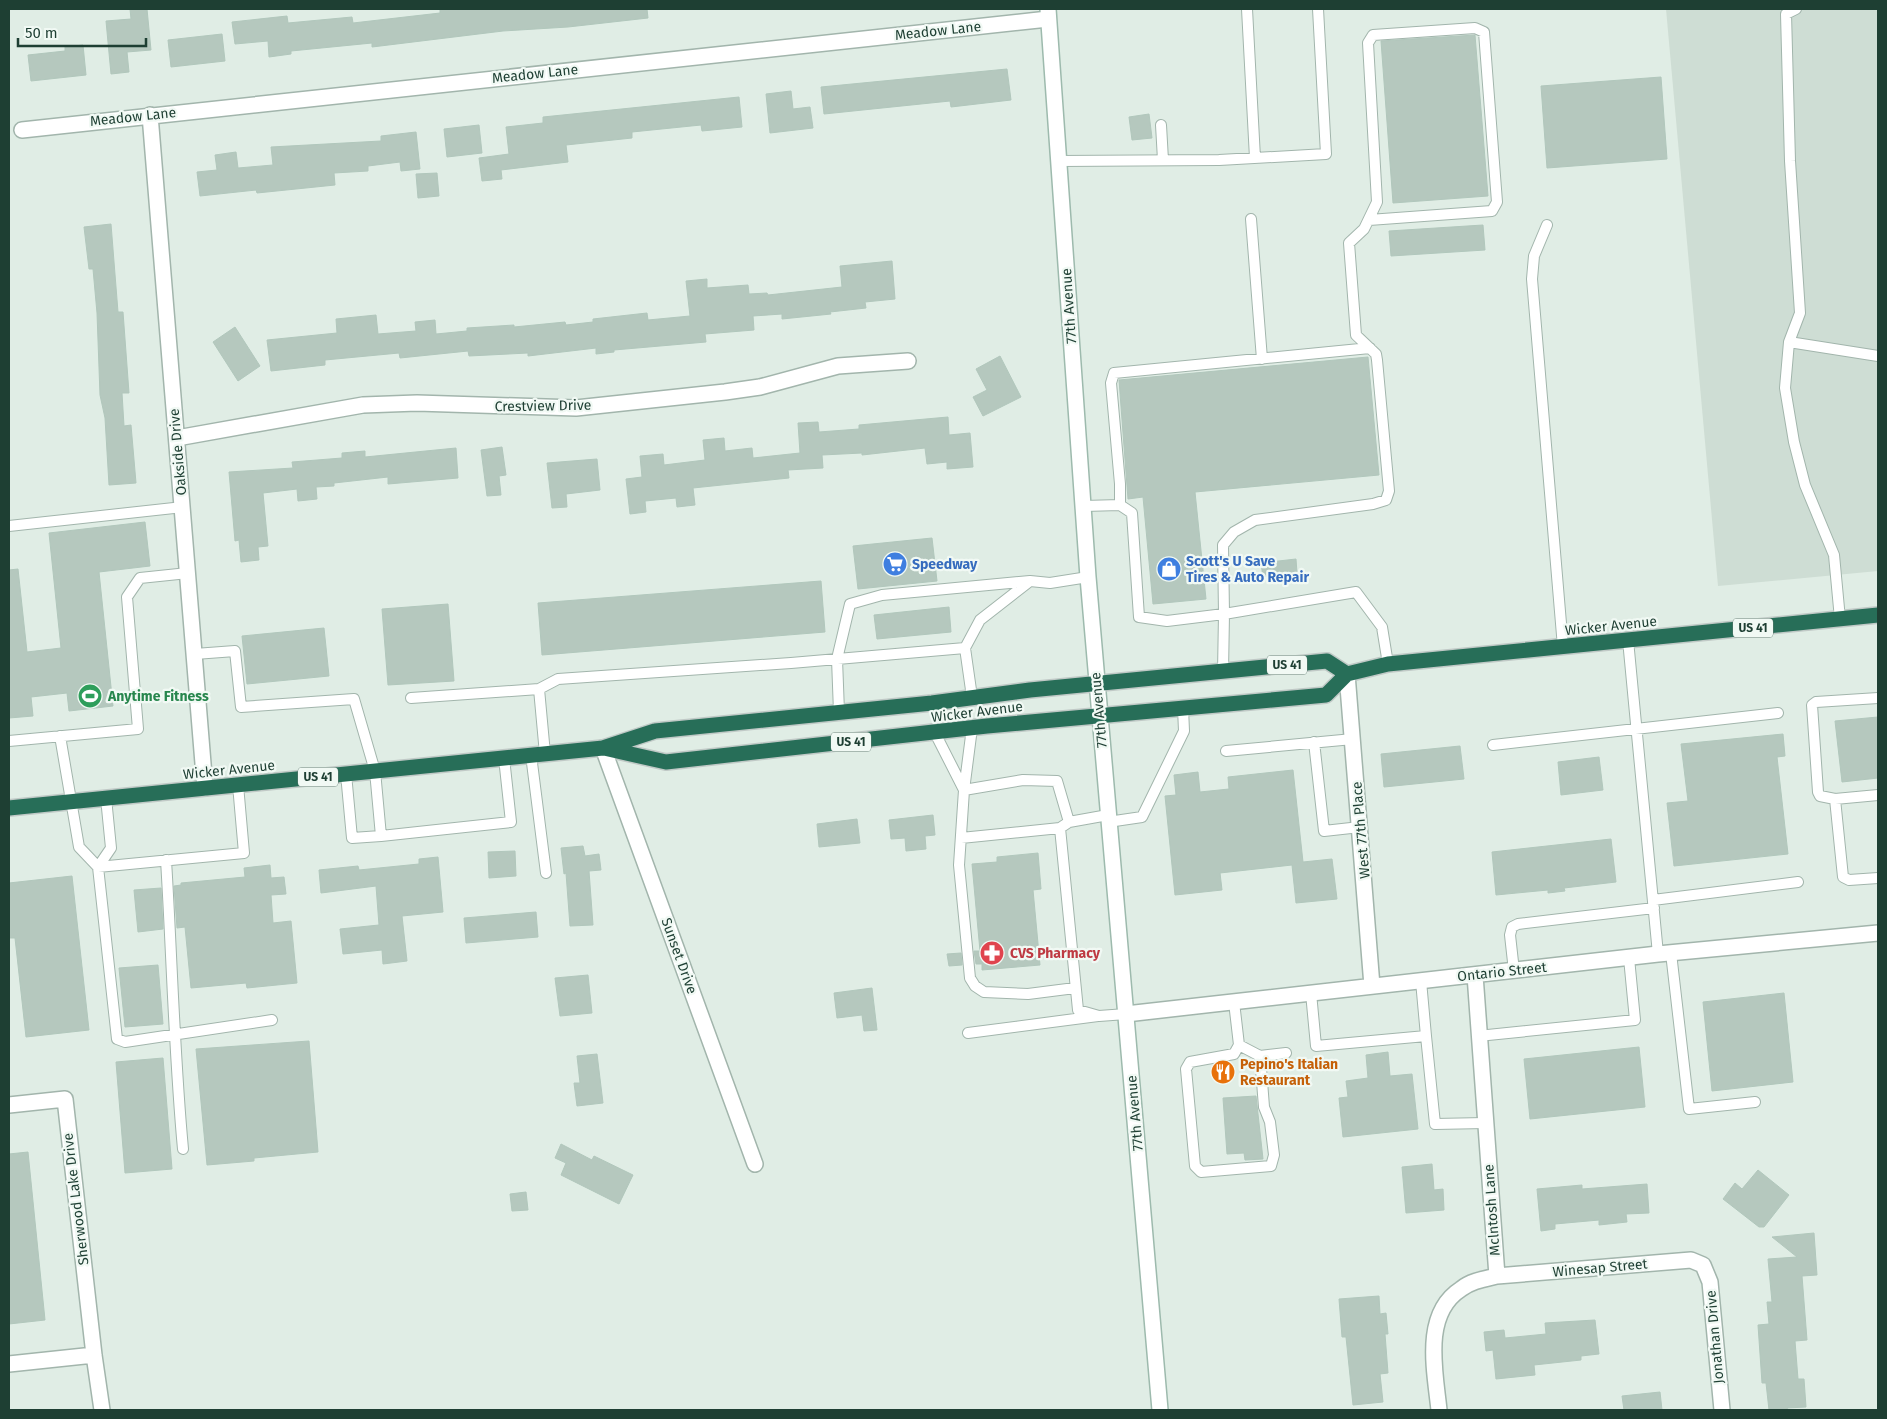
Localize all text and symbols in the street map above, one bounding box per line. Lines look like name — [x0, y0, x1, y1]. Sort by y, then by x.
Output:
scale bar — [18, 15, 145, 47]
street label: Meadow Lane — [894, 18, 982, 44]
text: 50 m — [25, 24, 58, 42]
street label: Meadow Lane — [491, 61, 579, 87]
street label: Meadow Lane — [89, 104, 177, 130]
street label: 77th Avenue — [1058, 268, 1080, 344]
street label: Crestview Drive — [494, 397, 592, 415]
street label: Oakside Drive — [166, 408, 190, 496]
supermarket icon: Speedway — [882, 551, 908, 577]
place label: Scott's U Save Tires & Auto Repair — [1186, 553, 1309, 586]
place label: Speedway — [912, 556, 978, 573]
shop icon: Scott's U Save Tires & Auto Repair — [1156, 556, 1182, 582]
street label: Wicker Avenue — [1564, 613, 1658, 639]
road number: US 41 — [1733, 618, 1773, 638]
road number: US 41 — [1267, 656, 1307, 674]
street label: 77th Avenue — [1087, 671, 1111, 749]
sports icon: Anytime Fitness — [77, 683, 103, 709]
place label: Anytime Fitness — [107, 688, 209, 705]
street label: Wicker Avenue — [930, 698, 1024, 726]
road number: US 41 — [831, 732, 871, 752]
street label: Wicker Avenue — [182, 757, 276, 783]
road number: US 41 — [298, 768, 338, 786]
street label: West 77th Place — [1348, 781, 1374, 879]
street label: Sunset Drive — [657, 916, 701, 996]
pharmacy icon: CVS Pharmacy — [979, 940, 1005, 966]
place label: CVS Pharmacy — [1010, 945, 1101, 962]
street label: Ontario Street — [1457, 959, 1548, 985]
place label: Pepino's Italian Restaurant — [1240, 1056, 1338, 1089]
restaurant icon: Pepino's Italian Restaurant — [1210, 1059, 1236, 1085]
street label: 77th Avenue — [1123, 1074, 1147, 1152]
street label: Sherwood Lake Drive — [59, 1132, 93, 1266]
street label: Mclntosh Lane — [1480, 1164, 1504, 1256]
street label: Winesap Street — [1552, 1255, 1649, 1281]
street label: Jonathan Drive — [1702, 1289, 1728, 1385]

